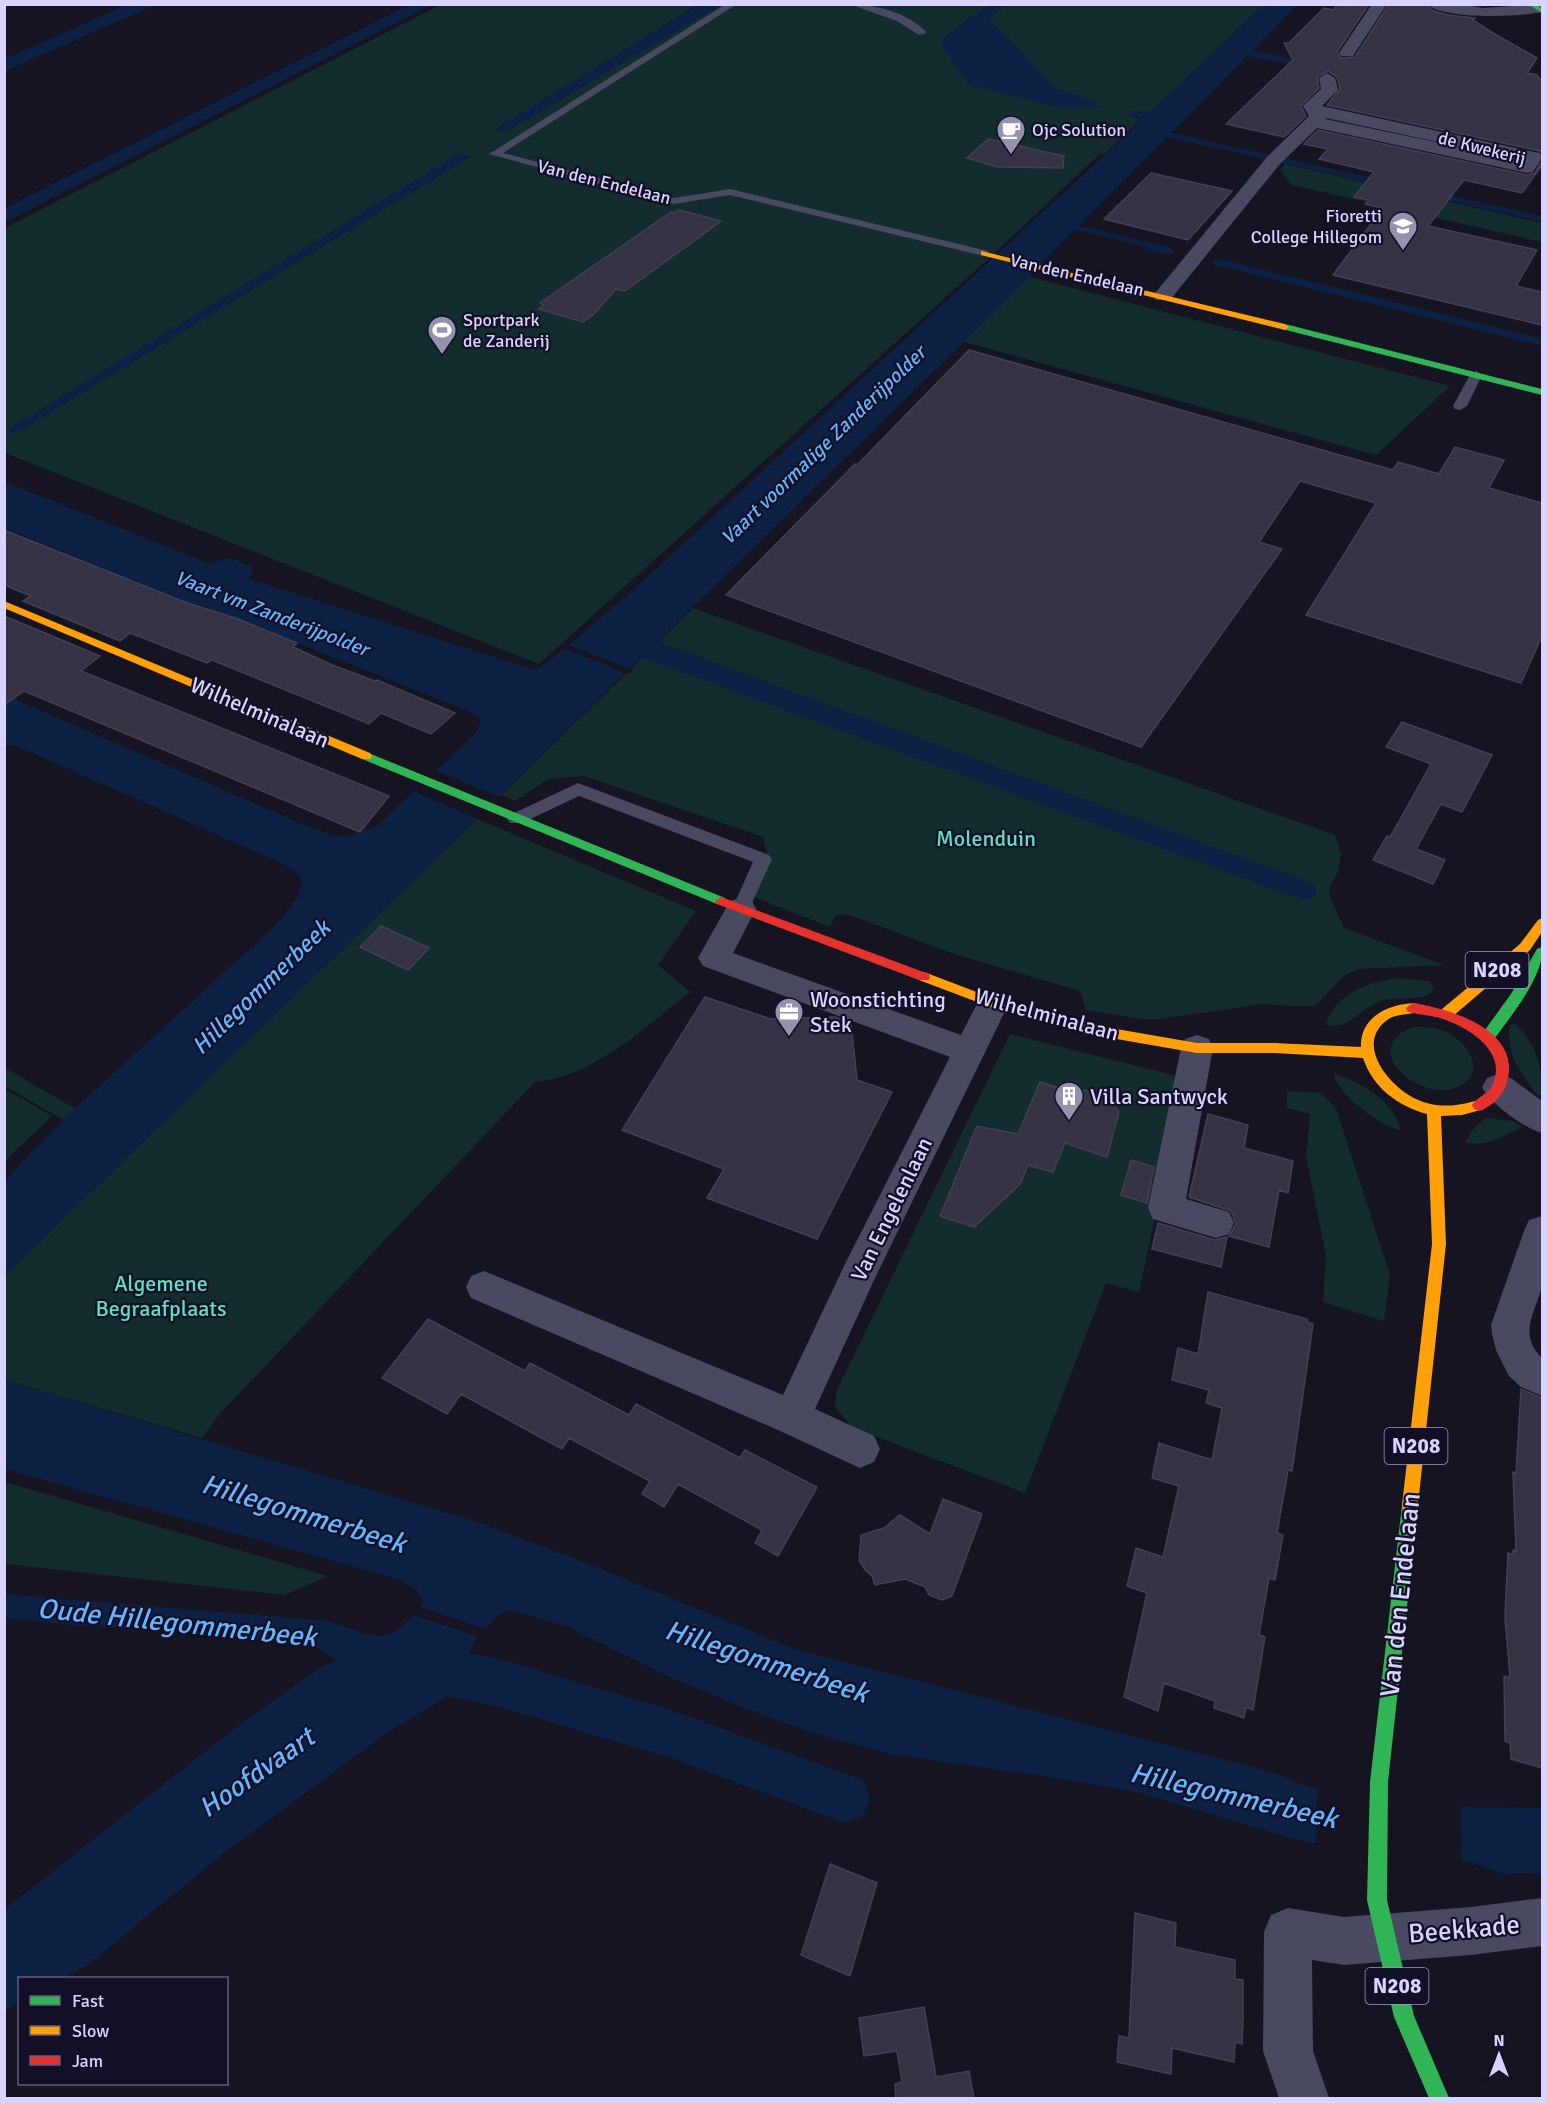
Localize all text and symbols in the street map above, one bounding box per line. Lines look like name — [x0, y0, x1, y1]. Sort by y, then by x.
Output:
cafe icon: Ojc Solution — [995, 114, 1027, 156]
place label: Ojc Solution — [1032, 119, 1126, 141]
street label: de Kwekerij — [1436, 127, 1528, 169]
street label: Van den Endelaan — [535, 155, 673, 209]
place label: Fioretti College Hillegom — [1251, 205, 1382, 248]
school or university icon: Fioretti College Hillegom — [1387, 210, 1419, 252]
street label: Van den Endelaan — [1008, 249, 1146, 301]
place label: Sportpark de Zanderij — [463, 309, 550, 352]
sports icon: Sportpark de Zanderij — [426, 314, 458, 356]
water label: Vaart voormalige Zanderijpolder — [716, 339, 933, 550]
water label: Vaart vm Zanderijpolder — [171, 565, 375, 663]
street label: Wilhelminalaan — [186, 671, 333, 754]
park label: Molenduin — [936, 825, 1036, 852]
water label: Hillegommerbeek — [185, 912, 338, 1061]
road number: N208 — [1466, 952, 1528, 988]
street label: Wilhelminalaan — [972, 982, 1122, 1047]
place label: Woonstichting Stek — [810, 986, 946, 1038]
office icon: Woonstichting Stek — [773, 996, 805, 1038]
building icon: Villa Santwyck — [1053, 1080, 1085, 1122]
place label: Villa Santwyck — [1090, 1083, 1228, 1110]
street label: Van Engelenlaan — [845, 1133, 938, 1286]
park label: Algemene Begraafplaats — [95, 1270, 227, 1322]
road number: N208 — [1384, 1428, 1448, 1464]
water label: Hillegommerbeek — [198, 1467, 413, 1562]
street label: Van den Endelaan — [1373, 1491, 1428, 1699]
water label: Oude Hillegommerbeek — [36, 1591, 321, 1655]
water label: Hillegommerbeek — [661, 1613, 875, 1712]
water label: Hoofdvaart — [192, 1719, 324, 1825]
water label: Hillegommerbeek — [1127, 1756, 1344, 1837]
street label: Beekkade — [1407, 1908, 1521, 1951]
road number: N208 — [1366, 1968, 1428, 2004]
legend — [18, 1977, 228, 2085]
text: Fast — [72, 1990, 104, 2012]
text: Slow — [72, 2020, 109, 2042]
north arrow — [1469, 2025, 1529, 2085]
text: N — [1493, 2031, 1505, 2051]
text: Jam — [72, 2050, 103, 2072]

